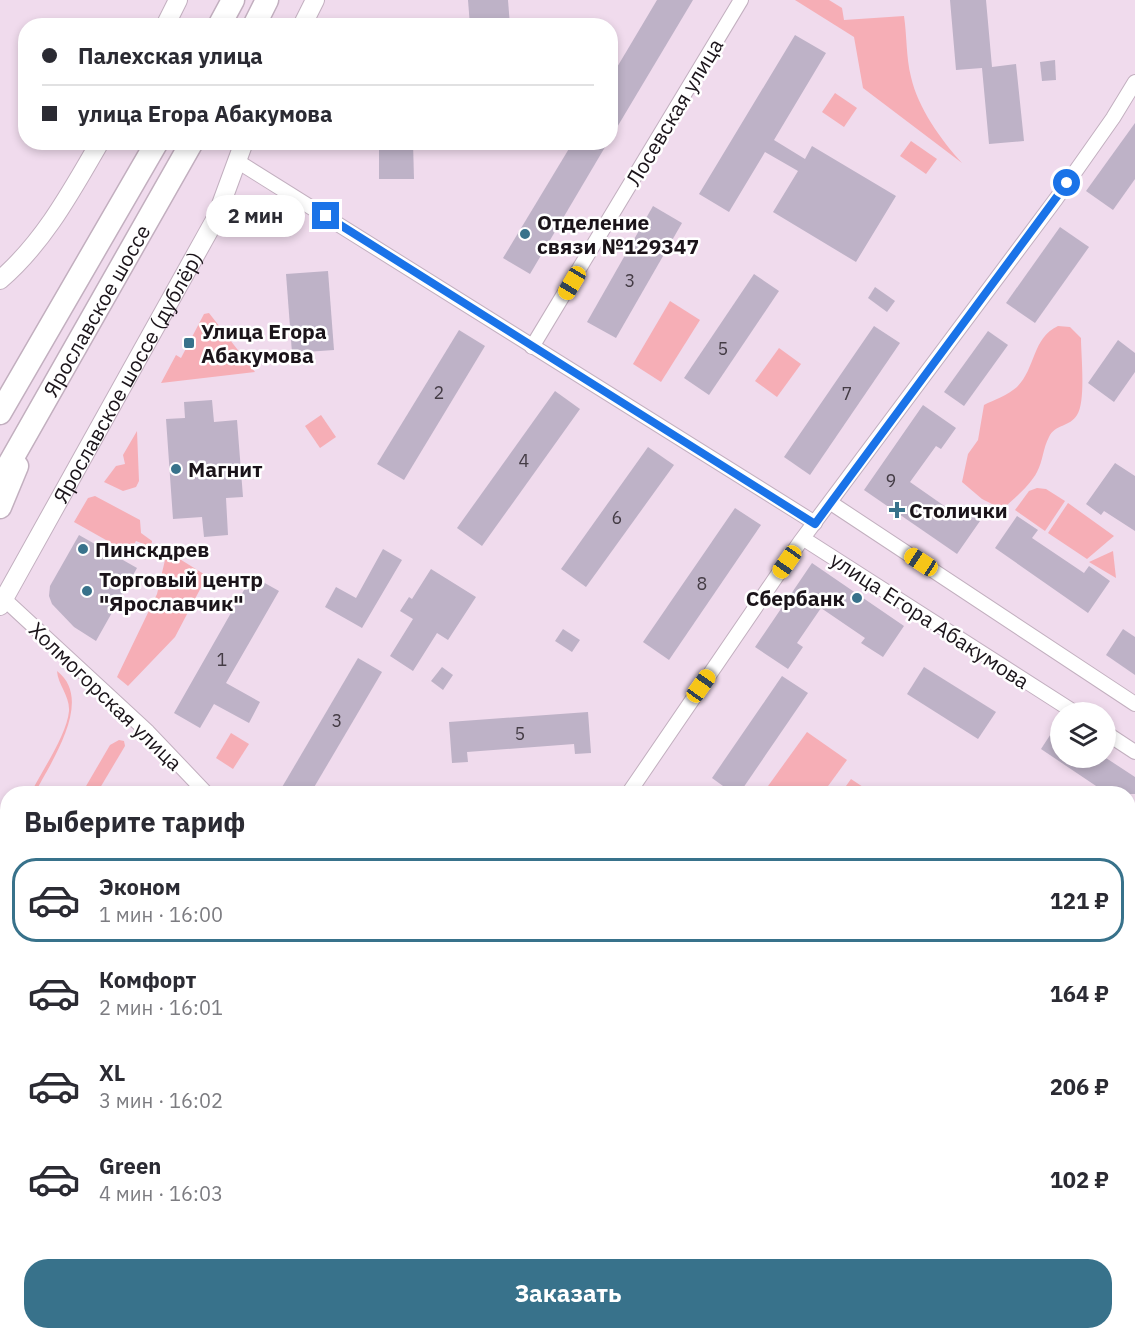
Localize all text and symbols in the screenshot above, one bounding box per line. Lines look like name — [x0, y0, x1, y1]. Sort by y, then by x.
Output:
street label: Лосевская улица — [619, 33, 729, 191]
text: Палехская улица — [78, 41, 263, 70]
text: улица Егора Абакумова — [78, 99, 333, 128]
route start — [1053, 169, 1080, 196]
callout: 2 мин — [206, 195, 305, 237]
text: 2 мин — [228, 202, 283, 229]
route end — [312, 202, 339, 229]
place label: Отделение связи №129347 — [537, 208, 699, 260]
street label: Ярославское шоссе — [36, 219, 156, 402]
marker: Отделение связи №129347 — [518, 227, 532, 241]
street label: Ярославское шоссе (дублёр) — [46, 246, 209, 508]
car — [555, 263, 589, 303]
house number: 3 — [625, 269, 635, 292]
place label: Улица Егора Абакумова — [201, 317, 327, 369]
marker: Улица Егора Абакумова — [182, 336, 196, 350]
house number: 5 — [718, 337, 728, 360]
house number: 2 — [434, 381, 444, 404]
house number: 7 — [842, 382, 852, 405]
house number: 4 — [519, 449, 530, 472]
place label: Магнит — [188, 455, 263, 483]
marker: Магнит — [169, 462, 183, 476]
house number: 9 — [886, 469, 896, 492]
place label: Столички — [909, 496, 1008, 524]
marker: Столички — [890, 503, 904, 517]
house number: 6 — [612, 506, 622, 529]
place label: Пинскдрев — [95, 535, 209, 563]
marker: Пинскдрев — [76, 542, 90, 556]
car — [769, 542, 805, 582]
street label: улица Егора Абакумова — [825, 545, 1035, 695]
car — [901, 545, 941, 579]
place label: Торговый центр "Ярославчик" — [99, 565, 263, 617]
house number: 8 — [697, 572, 707, 595]
marker: Торговый центр "Ярославчик" — [80, 584, 94, 598]
place label: Сбербанк — [746, 584, 845, 612]
marker: Сбербанк — [850, 591, 864, 605]
street label: Холмогорская улица — [23, 616, 189, 776]
house number: 1 — [217, 648, 227, 671]
car — [683, 666, 719, 706]
map controls — [1050, 702, 1116, 768]
button: layers — [1050, 702, 1116, 768]
house number: 3 — [332, 709, 342, 732]
house number: 5 — [515, 722, 525, 745]
text: Выберите тариф — [24, 804, 245, 839]
text: Эконом — [99, 872, 181, 901]
icon: car — [27, 873, 81, 927]
text: 121 ₽ — [1050, 886, 1109, 915]
text: 1 мин · 16:00 — [99, 901, 223, 928]
text: Комфорт — [99, 965, 196, 994]
icon: car — [27, 966, 81, 1020]
text: 164 ₽ — [1050, 979, 1109, 1008]
text: 2 мин · 16:01 — [99, 994, 223, 1021]
text: XL — [99, 1058, 125, 1087]
icon: car — [27, 1059, 81, 1113]
text: 206 ₽ — [1050, 1072, 1109, 1101]
text: 3 мин · 16:02 — [99, 1087, 223, 1114]
text: Green — [99, 1151, 161, 1180]
icon: car — [27, 1152, 81, 1206]
text: 102 ₽ — [1050, 1165, 1109, 1194]
text: 4 мин · 16:03 — [99, 1180, 223, 1207]
button: Заказать — [24, 1259, 1112, 1328]

